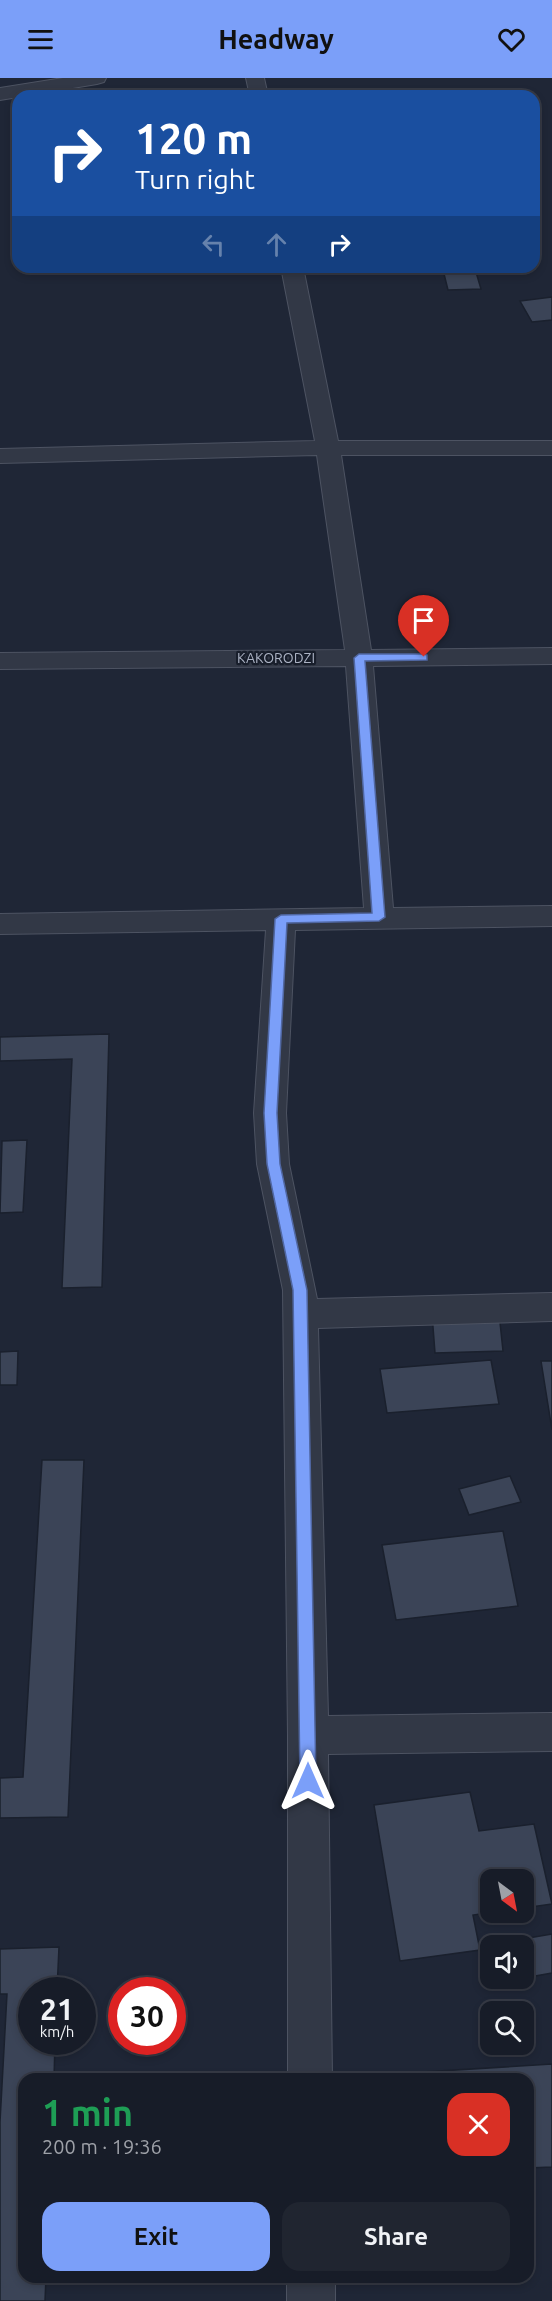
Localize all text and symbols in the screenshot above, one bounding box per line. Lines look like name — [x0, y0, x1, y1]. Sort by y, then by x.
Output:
icon: menu — [24, 23, 57, 56]
icon: heart — [495, 23, 528, 56]
text: Headway — [218, 24, 334, 54]
icon: right — [36, 114, 114, 192]
text: 120 m — [135, 115, 252, 162]
text: Turn right — [135, 164, 255, 194]
icon: left — [197, 228, 230, 261]
icon: ahead — [260, 228, 293, 261]
icon: right — [323, 228, 356, 261]
pin — [398, 595, 449, 657]
icon: arrive — [407, 604, 440, 637]
street label: KAKORODZI — [237, 650, 315, 666]
position arrow — [276, 1749, 340, 1813]
north arrow — [480, 1869, 534, 1923]
map controls — [480, 1869, 534, 2055]
button: sound — [480, 1935, 534, 1989]
speed limit sign: 30 — [108, 1977, 186, 2055]
text: 21 — [40, 1992, 74, 2026]
button: search — [480, 2001, 534, 2055]
text: km/h — [40, 2023, 74, 2040]
text: 1 min — [42, 2092, 133, 2133]
button: close — [447, 2093, 510, 2156]
text: 200 m · 19:36 — [42, 2135, 162, 2158]
button: Exit — [42, 2202, 270, 2271]
button: Share — [282, 2202, 510, 2271]

